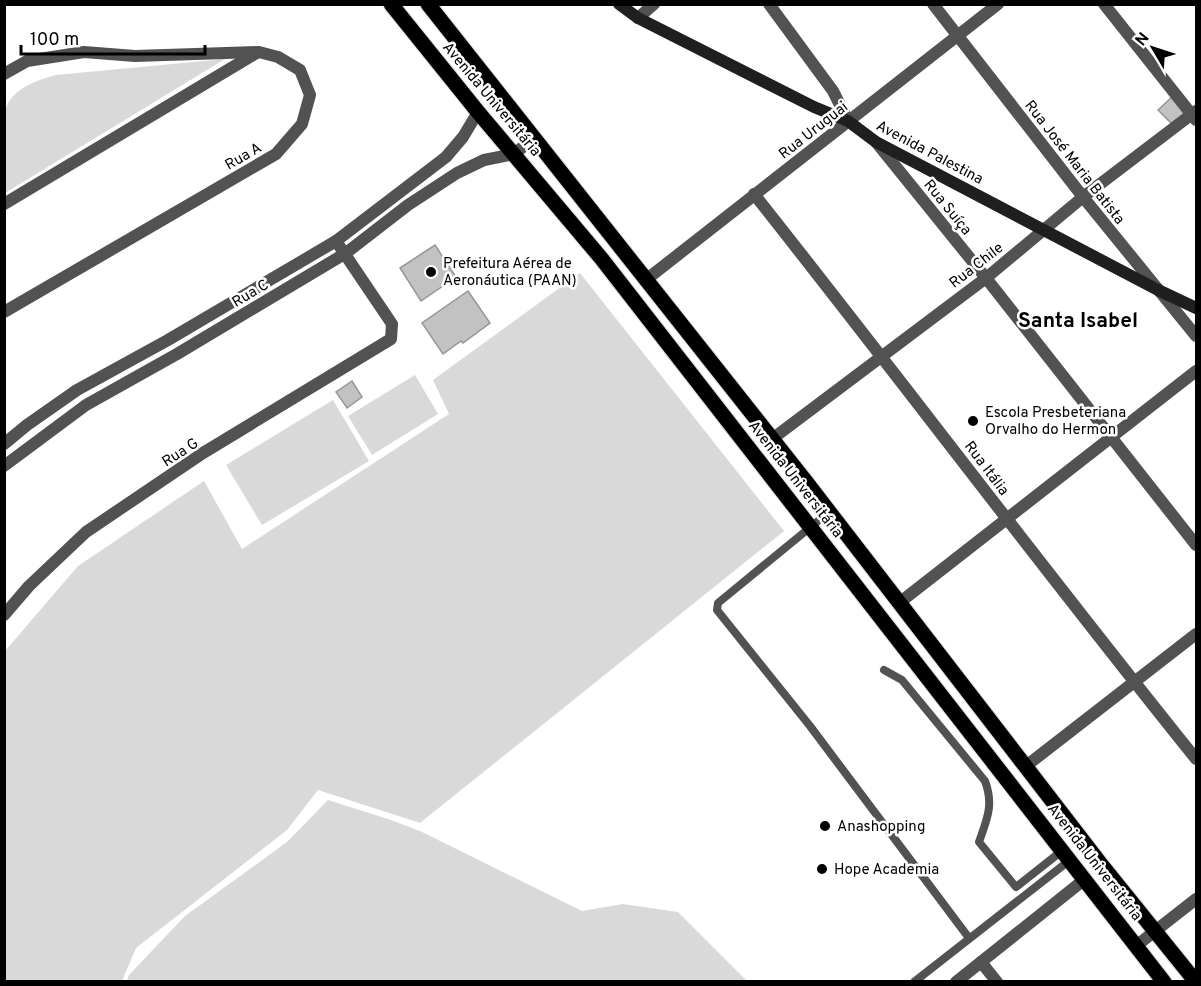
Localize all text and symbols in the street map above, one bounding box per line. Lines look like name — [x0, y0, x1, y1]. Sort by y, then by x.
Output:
scale bar — [21, 18, 206, 56]
north arrow — [1123, 18, 1183, 78]
text: 100 m — [30, 29, 79, 52]
text: N — [1132, 29, 1154, 51]
street label: Avenida Universitária — [438, 39, 544, 161]
street label: Rua José Maria Batista — [1019, 97, 1128, 229]
street label: Rua Uruguai — [775, 98, 852, 164]
street label: Avenida Palestina — [872, 117, 986, 190]
street label: Rua A — [222, 139, 266, 175]
street label: Rua Suíça — [919, 176, 975, 240]
street label: Rua Chile — [946, 239, 1008, 293]
place label: Prefeitura Aérea de Aeronáutica (PAAN) — [443, 255, 577, 291]
marker: Prefeitura Aérea de Aeronáutica (PAAN) — [424, 265, 438, 279]
street label: Rua C — [229, 276, 273, 313]
district label: Santa Isabel — [1018, 308, 1138, 335]
place label: Escola Presbeteriana Orvalho do Hermon — [985, 404, 1126, 440]
marker: Escola Presbeteriana Orvalho do Hermon — [966, 414, 980, 428]
street label: Avenida Universitária — [743, 418, 846, 542]
street label: Rua G — [159, 434, 203, 472]
street label: Rua Itália — [959, 438, 1012, 500]
street label: Avenida Universitária — [1042, 801, 1145, 925]
place label: Anashopping — [837, 818, 925, 837]
marker: Anashopping — [818, 819, 832, 833]
place label: Hope Academia — [834, 861, 939, 880]
marker: Hope Academia — [815, 862, 829, 876]

